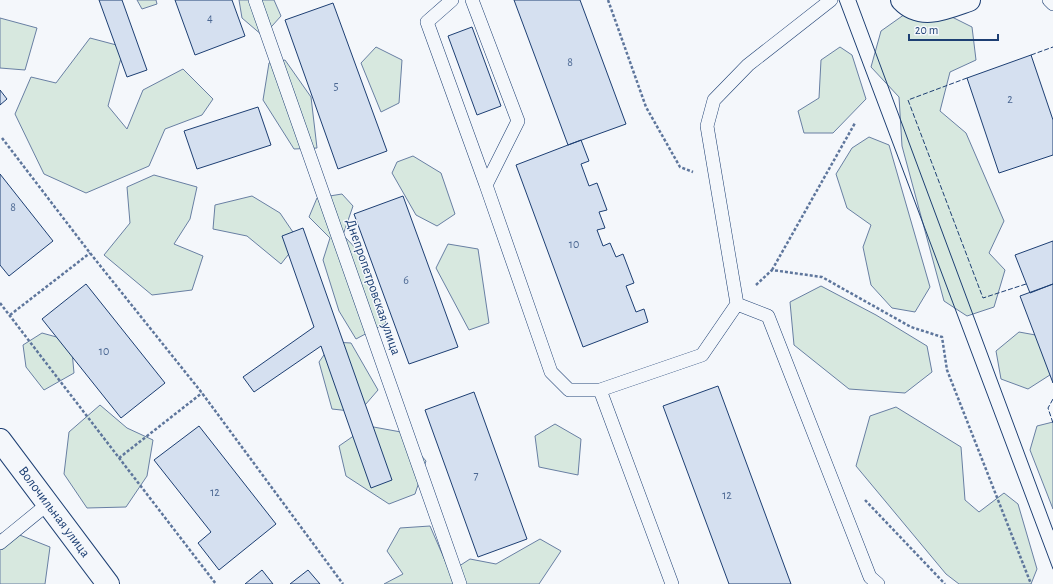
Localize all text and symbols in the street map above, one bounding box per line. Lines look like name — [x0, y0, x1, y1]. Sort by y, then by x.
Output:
house number: 4 — [207, 12, 213, 24]
scale bar — [909, 16, 998, 42]
text: 20 m — [915, 24, 938, 36]
house number: 8 — [567, 56, 573, 68]
house number: 5 — [333, 80, 339, 92]
house number: 2 — [1007, 93, 1013, 105]
house number: 8 — [10, 201, 16, 213]
street label: Днепропетровская улица — [343, 217, 403, 357]
house number: 10 — [569, 238, 579, 250]
house number: 6 — [403, 274, 409, 286]
house number: 10 — [99, 345, 109, 357]
street label: Волочильная улица — [15, 464, 93, 561]
house number: 7 — [473, 469, 479, 481]
house number: 12 — [210, 486, 220, 498]
house number: 12 — [722, 489, 732, 501]

